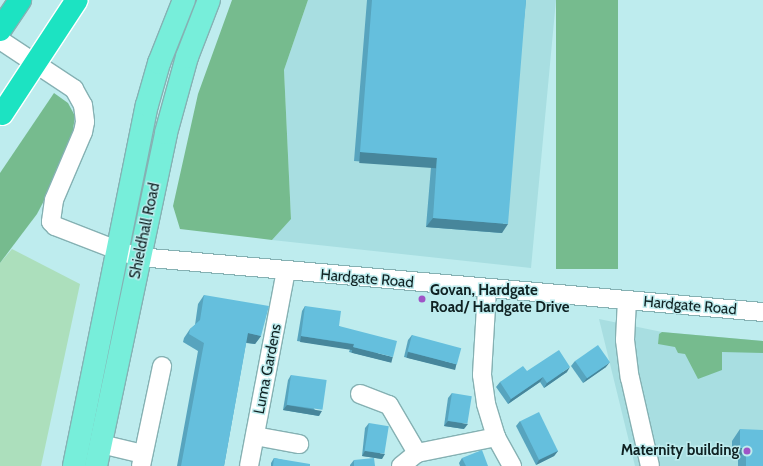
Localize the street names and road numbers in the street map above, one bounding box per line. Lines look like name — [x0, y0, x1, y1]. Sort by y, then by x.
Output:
street label: Shieldhall Road — [126, 181, 164, 281]
street label: Hardgate Road — [320, 266, 414, 292]
street label: Hardgate Road — [643, 293, 737, 319]
street label: Luma Gardens — [250, 322, 286, 416]

